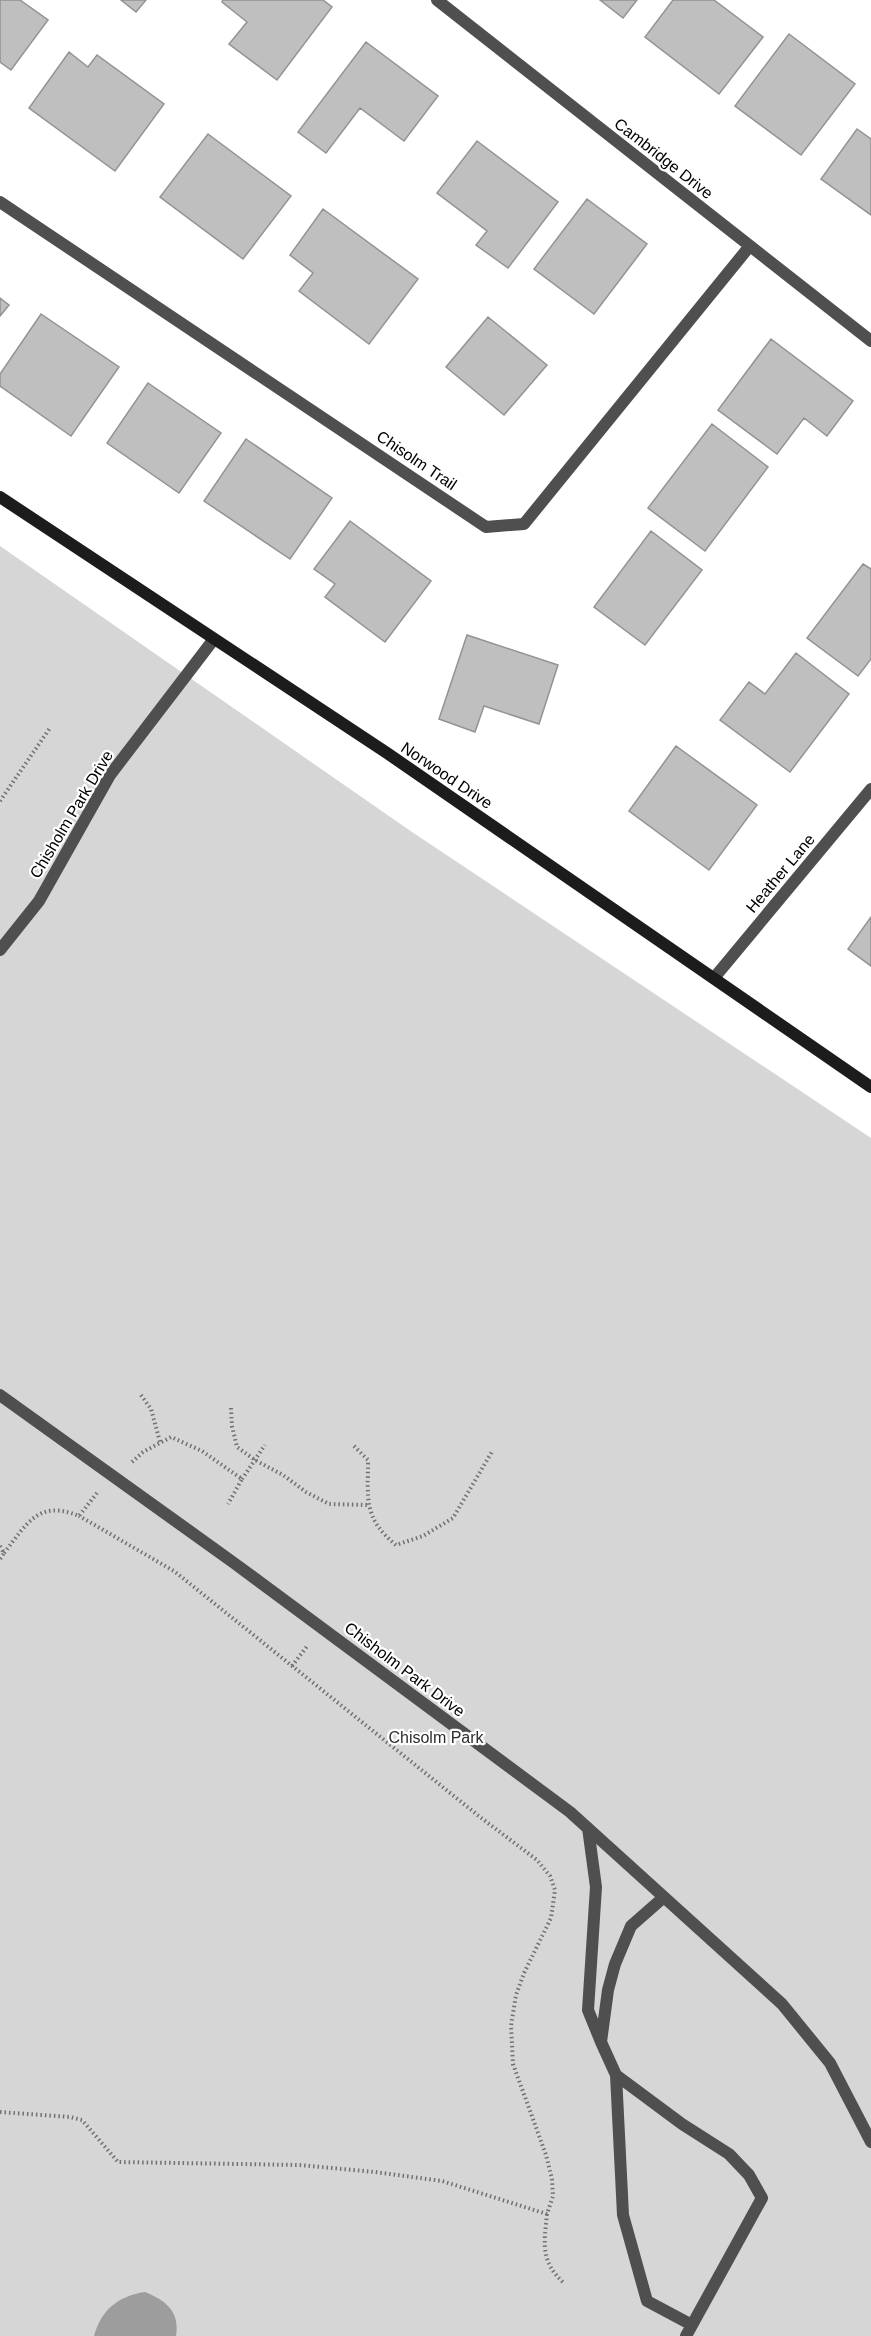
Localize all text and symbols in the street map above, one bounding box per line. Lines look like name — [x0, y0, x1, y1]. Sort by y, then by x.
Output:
street label: Cambridge Drive — [611, 115, 716, 202]
street label: Chisolm Trail — [374, 428, 460, 493]
street label: Norwood Drive — [398, 739, 495, 812]
street label: Chisholm Park Drive — [27, 747, 116, 881]
street label: Heather Lane — [743, 831, 818, 916]
street label: Chisholm Park Drive — [341, 1619, 468, 1720]
park label: Chisolm Park — [388, 1729, 485, 1746]

